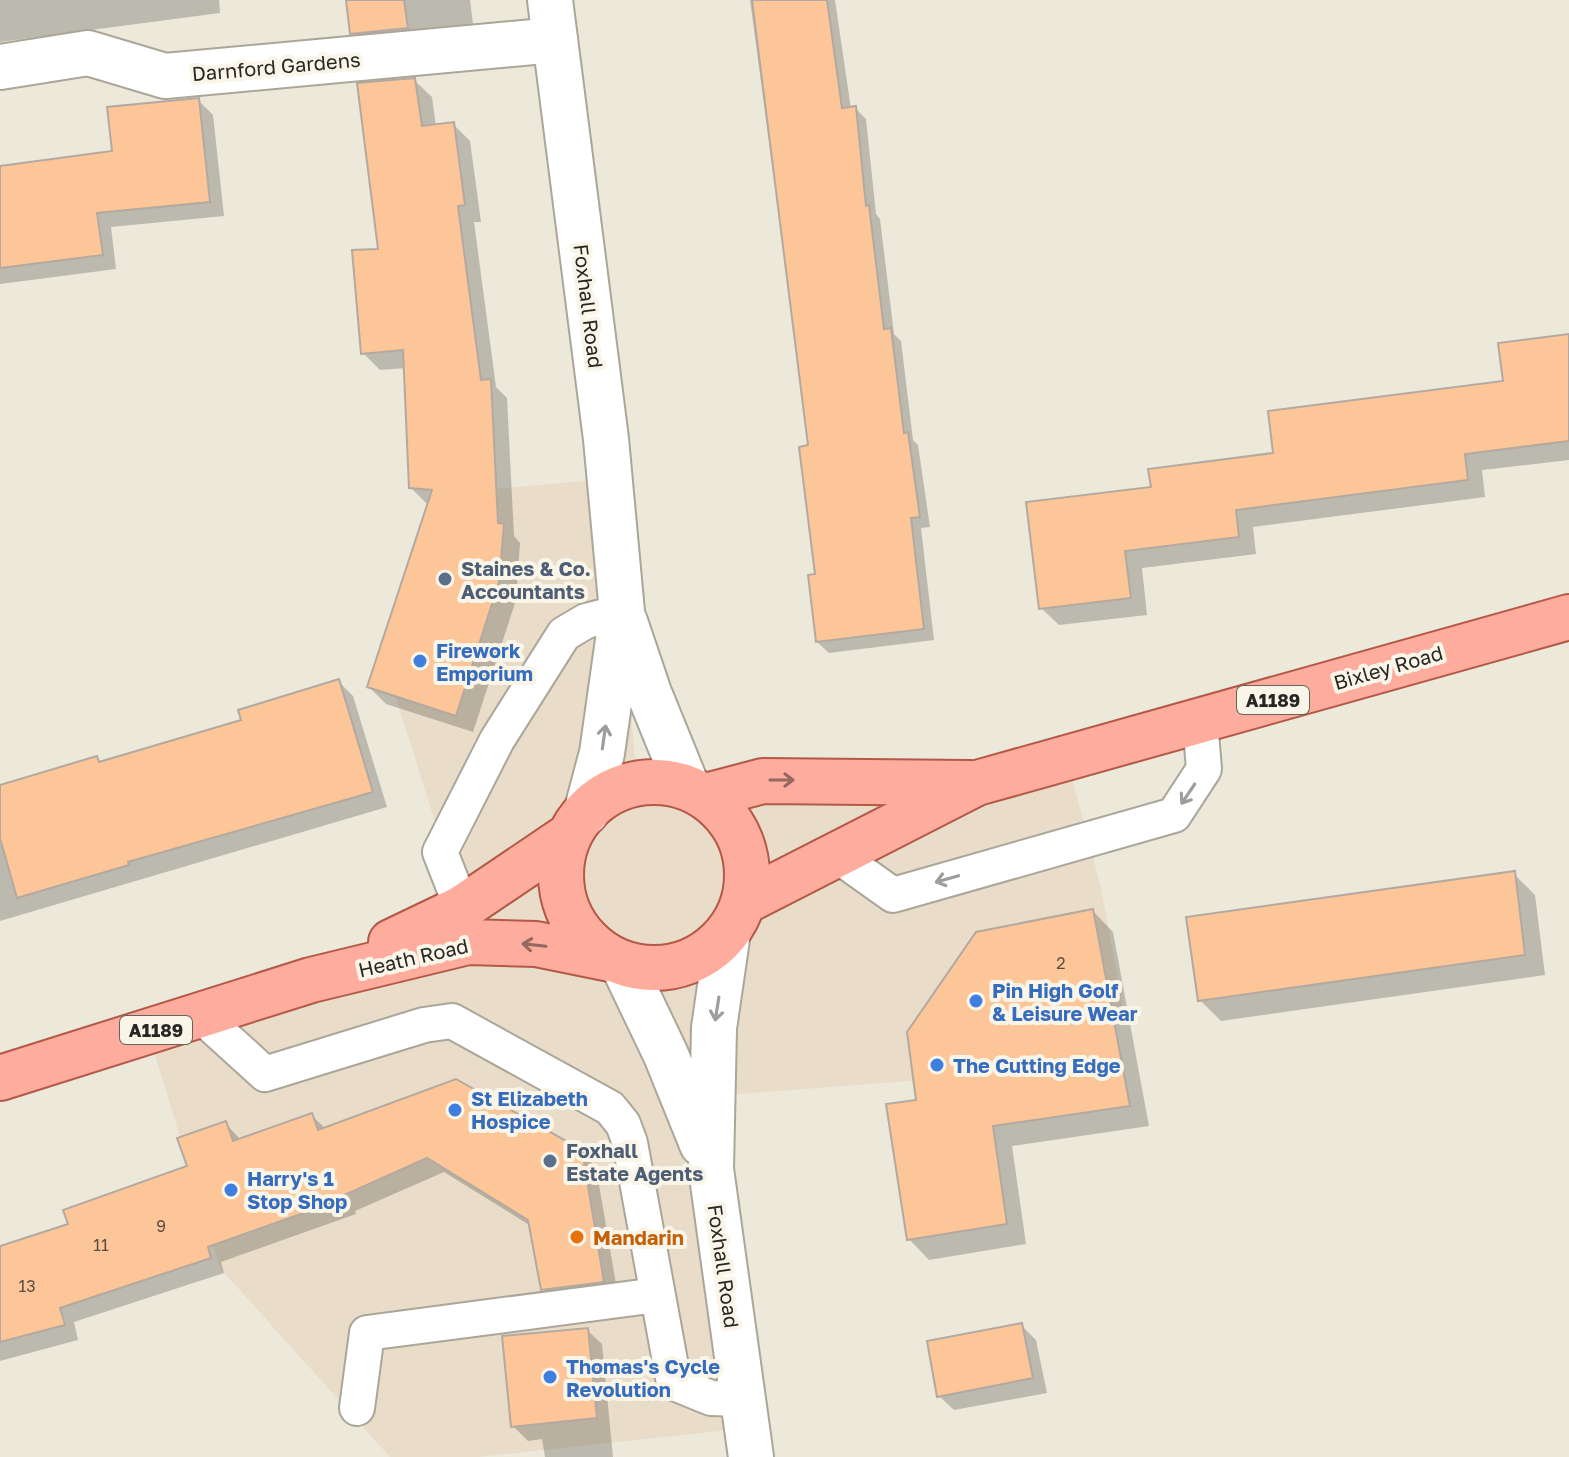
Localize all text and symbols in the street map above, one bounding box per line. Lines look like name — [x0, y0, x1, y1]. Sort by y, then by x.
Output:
street label: Darnford Gardens — [191, 47, 361, 85]
street label: Foxhall Road — [569, 243, 609, 369]
place label: Staines & Co. Accountants — [461, 556, 591, 603]
marker: Staines & Co. Accountants — [436, 570, 454, 588]
place label: Firework Emporium — [436, 638, 533, 685]
street label: Bixley Road — [1331, 640, 1445, 694]
marker: Firework Emporium — [411, 652, 429, 670]
road number: A1189 — [1237, 686, 1309, 714]
one-way arrow — [597, 724, 612, 751]
one-way arrow — [768, 773, 795, 788]
one-way arrow — [1179, 783, 1196, 805]
one-way arrow — [935, 872, 961, 887]
street label: Heath Road — [356, 933, 470, 981]
one-way arrow — [521, 937, 548, 952]
house number: 2 — [1056, 953, 1066, 973]
place label: Pin High Golf & Leisure Wear — [992, 978, 1138, 1025]
marker: Pin High Golf & Leisure Wear — [967, 992, 985, 1010]
one-way arrow — [708, 996, 723, 1021]
road number: A1189 — [120, 1016, 192, 1044]
place label: The Cutting Edge — [953, 1053, 1121, 1077]
marker: The Cutting Edge — [928, 1056, 946, 1074]
place label: St Elizabeth Hospice — [471, 1086, 588, 1133]
marker: St Elizabeth Hospice — [446, 1101, 464, 1119]
place label: Foxhall Estate Agents — [566, 1138, 703, 1185]
marker: Foxhall Estate Agents — [541, 1152, 559, 1170]
place label: Harry's 1 Stop Shop — [247, 1166, 347, 1213]
marker: Harry's 1 Stop Shop — [222, 1181, 240, 1199]
street label: Foxhall Road — [703, 1203, 745, 1329]
house number: 9 — [156, 1216, 166, 1236]
place label: Mandarin — [593, 1225, 684, 1249]
marker: Mandarin — [568, 1228, 586, 1246]
house number: 11 — [93, 1235, 109, 1255]
house number: 13 — [18, 1276, 36, 1296]
place label: Thomas's Cycle Revolution — [566, 1354, 720, 1401]
marker: Thomas's Cycle Revolution — [541, 1368, 559, 1386]

